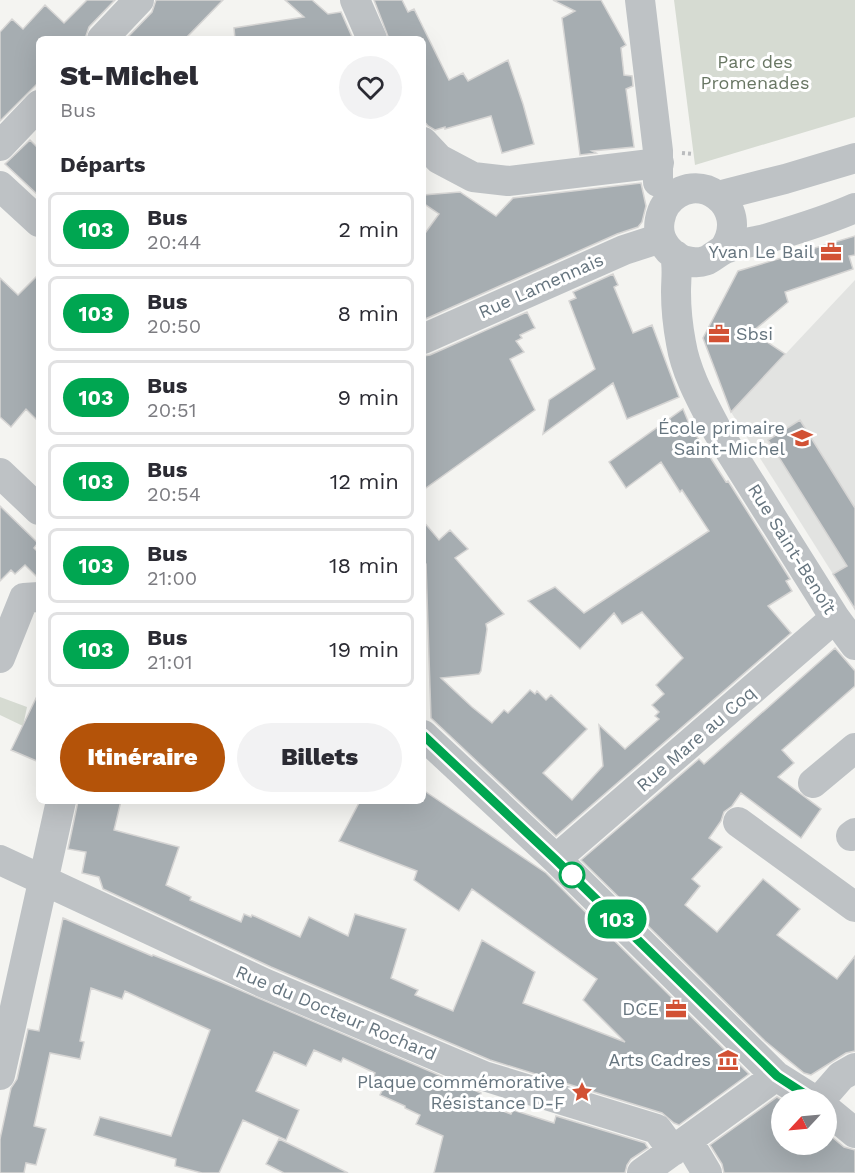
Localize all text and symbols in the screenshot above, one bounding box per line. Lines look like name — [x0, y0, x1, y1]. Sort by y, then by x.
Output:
park label: Parc des Promenades — [701, 51, 809, 93]
button: heart — [339, 56, 402, 119]
text: St-Michel — [60, 59, 198, 92]
text: Bus — [60, 98, 96, 122]
text: Départs — [60, 152, 146, 177]
text: Bus — [147, 205, 187, 230]
text: 103 — [79, 217, 113, 242]
text: 2 min — [338, 217, 399, 242]
text: 20:44 — [147, 230, 201, 254]
office icon: Yvan Le Bail — [819, 240, 843, 264]
place label: Yvan Le Bail — [709, 241, 814, 262]
street label: Rue Lamennais — [475, 249, 607, 323]
text: Bus — [147, 289, 187, 314]
text: 103 — [79, 301, 113, 326]
text: 8 min — [338, 301, 399, 326]
text: 20:50 — [147, 314, 201, 338]
office icon: Sbsi — [707, 322, 731, 346]
place label: Sbsi — [736, 323, 773, 344]
text: Bus — [147, 373, 187, 398]
text: 103 — [79, 385, 113, 410]
text: 9 min — [337, 385, 399, 410]
text: 20:51 — [147, 398, 196, 422]
place label: École primaire Saint-Michel — [658, 417, 785, 459]
school or university icon: École primaire Saint-Michel — [790, 426, 814, 450]
text: Bus — [147, 457, 187, 482]
text: 103 — [79, 469, 113, 494]
text: 12 min — [330, 469, 399, 494]
street label: Rue Saint-Benoît — [744, 480, 841, 618]
text: 20:54 — [147, 482, 201, 506]
text: Bus — [147, 541, 187, 566]
text: 103 — [79, 553, 113, 578]
text: 18 min — [329, 553, 399, 578]
text: 21:00 — [147, 566, 197, 590]
text: Bus — [147, 625, 187, 650]
text: 103 — [79, 637, 113, 662]
text: 19 min — [329, 637, 399, 662]
text: 21:01 — [147, 650, 193, 674]
street label: Rue Mare au Coq — [632, 681, 759, 796]
button: Itinéraire — [60, 723, 225, 792]
button: Billets — [237, 723, 402, 792]
unlabelled marker — [559, 862, 585, 888]
line badge: 103 — [582, 900, 652, 938]
text: 103 — [600, 907, 634, 932]
street label: Rue du Docteur Rochard — [233, 961, 440, 1064]
office icon: DCE — [664, 997, 688, 1021]
place label: DCE — [622, 998, 659, 1019]
museum icon: Arts Cadres — [716, 1048, 740, 1072]
place label: Arts Cadres — [608, 1049, 711, 1070]
place label: Plaque commémorative Résistance D-F — [357, 1071, 565, 1113]
place icon: Plaque commémorative Résistance D-F — [570, 1080, 594, 1104]
north arrow — [771, 1089, 837, 1155]
map controls — [771, 1089, 837, 1155]

